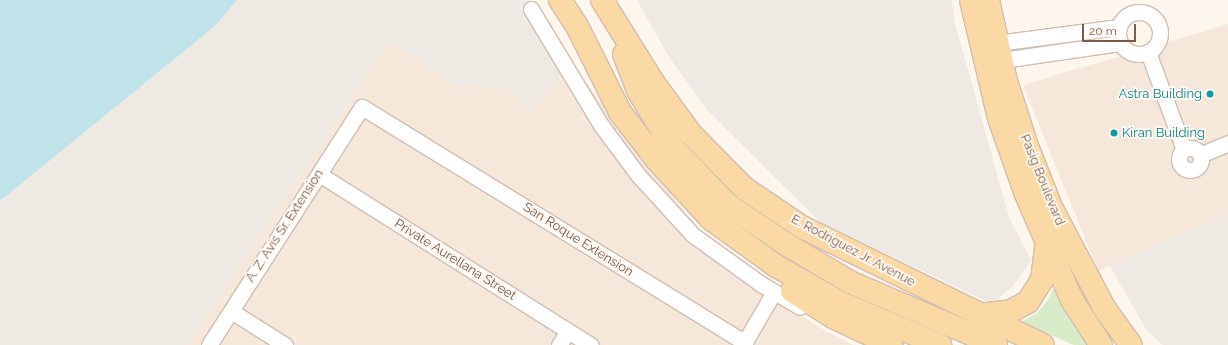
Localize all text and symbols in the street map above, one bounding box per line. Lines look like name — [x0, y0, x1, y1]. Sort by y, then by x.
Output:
scale bar — [1084, 16, 1138, 42]
text: 20 m — [1089, 24, 1117, 38]
place label: Astra Building — [1118, 86, 1202, 102]
marker: Astra Building — [1205, 89, 1215, 99]
place label: Kiran Building — [1122, 125, 1205, 141]
marker: Kiran Building — [1109, 128, 1119, 138]
street label: Pasig Boulevard — [1017, 132, 1067, 228]
street label: A. Z. Avis Sr. Extension — [243, 167, 327, 285]
street label: San Roque Extension — [520, 200, 636, 280]
street label: E. Rodriguez Jr. Avenue — [788, 211, 918, 291]
street label: Private Aurellana Street — [391, 216, 519, 304]

